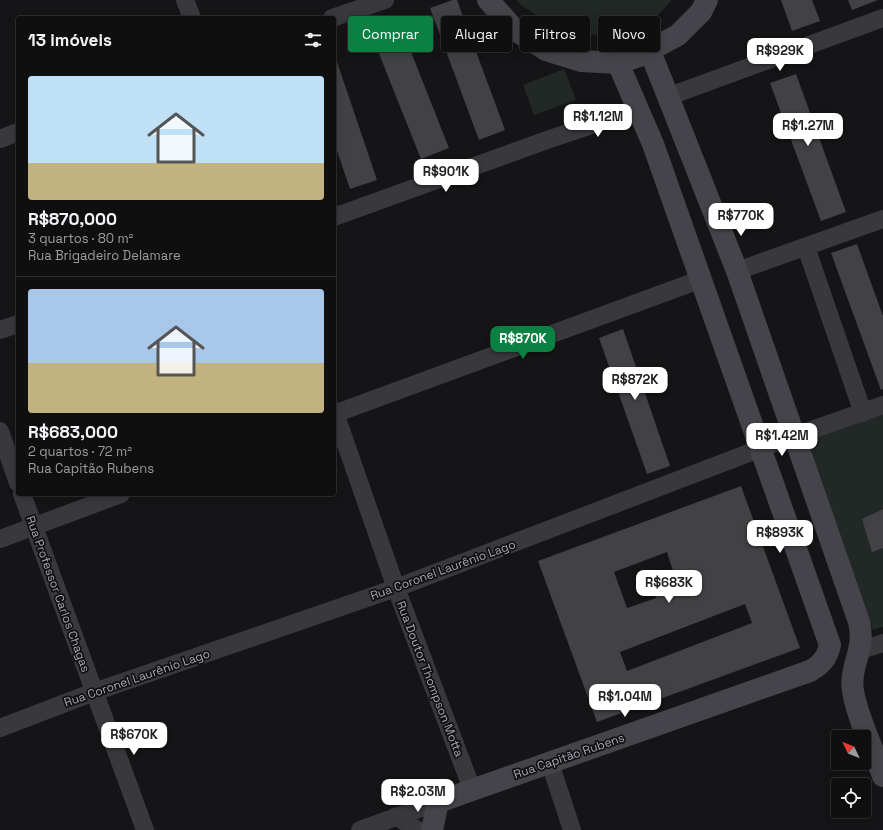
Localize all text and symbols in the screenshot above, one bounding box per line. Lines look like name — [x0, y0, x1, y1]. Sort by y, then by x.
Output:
chip: Comprar — [348, 16, 433, 52]
chip: Alugar — [441, 16, 512, 52]
chip: Filtros — [520, 16, 590, 52]
chip: Novo — [598, 16, 660, 52]
text: 13 imóveis — [28, 29, 112, 51]
icon: filters — [302, 29, 324, 51]
pin: R$929K — [747, 38, 813, 72]
text: R$929K — [756, 42, 804, 59]
icon: home — [140, 102, 212, 174]
pin: R$1.12M — [561, 104, 635, 138]
text: R$1.12M — [573, 108, 623, 125]
pin: R$1.27M — [771, 113, 845, 147]
text: R$1.27M — [782, 117, 834, 134]
pin: R$901K — [413, 159, 479, 193]
text: R$901K — [423, 163, 469, 180]
pin: R$770K — [708, 203, 774, 237]
text: R$770K — [717, 207, 765, 224]
text: R$870,000 — [28, 208, 117, 230]
text: 3 quartos · 80 m² — [28, 230, 133, 247]
text: Rua Brigadeiro Delamare — [28, 247, 181, 264]
icon: home — [140, 315, 212, 387]
pin: R$870K — [490, 326, 556, 360]
text: R$870K — [499, 330, 547, 347]
pin: R$872K — [602, 367, 668, 401]
text: R$872K — [612, 371, 658, 388]
text: R$683,000 — [28, 421, 118, 443]
pin: R$1.42M — [745, 423, 819, 457]
text: R$1.42M — [755, 427, 809, 444]
text: 2 quartos · 72 m² — [28, 443, 132, 460]
text: Rua Capitão Rubens — [28, 460, 154, 477]
street label: Rua Professor Carlos Chagas — [22, 514, 94, 674]
pin: R$893K — [747, 520, 813, 554]
text: R$893K — [756, 524, 804, 541]
street label: Rua Coronel Laurênio Lago — [368, 536, 518, 604]
pin: R$683K — [636, 570, 702, 604]
text: R$683K — [645, 574, 693, 591]
street label: Rua Doutor Thompson Motta — [393, 599, 467, 759]
street label: Rua Coronel Laurênio Lago — [62, 645, 212, 711]
pin: R$1.04M — [588, 684, 662, 718]
text: R$1.04M — [598, 688, 652, 705]
pin: R$670K — [101, 722, 167, 756]
text: R$670K — [110, 726, 158, 743]
street label: Rua Capitão Rubens — [511, 729, 627, 783]
north arrow — [831, 730, 871, 770]
map controls — [831, 730, 871, 818]
button: locate — [831, 778, 871, 818]
pin: R$2.03M — [381, 779, 455, 813]
text: R$2.03M — [390, 783, 446, 800]

